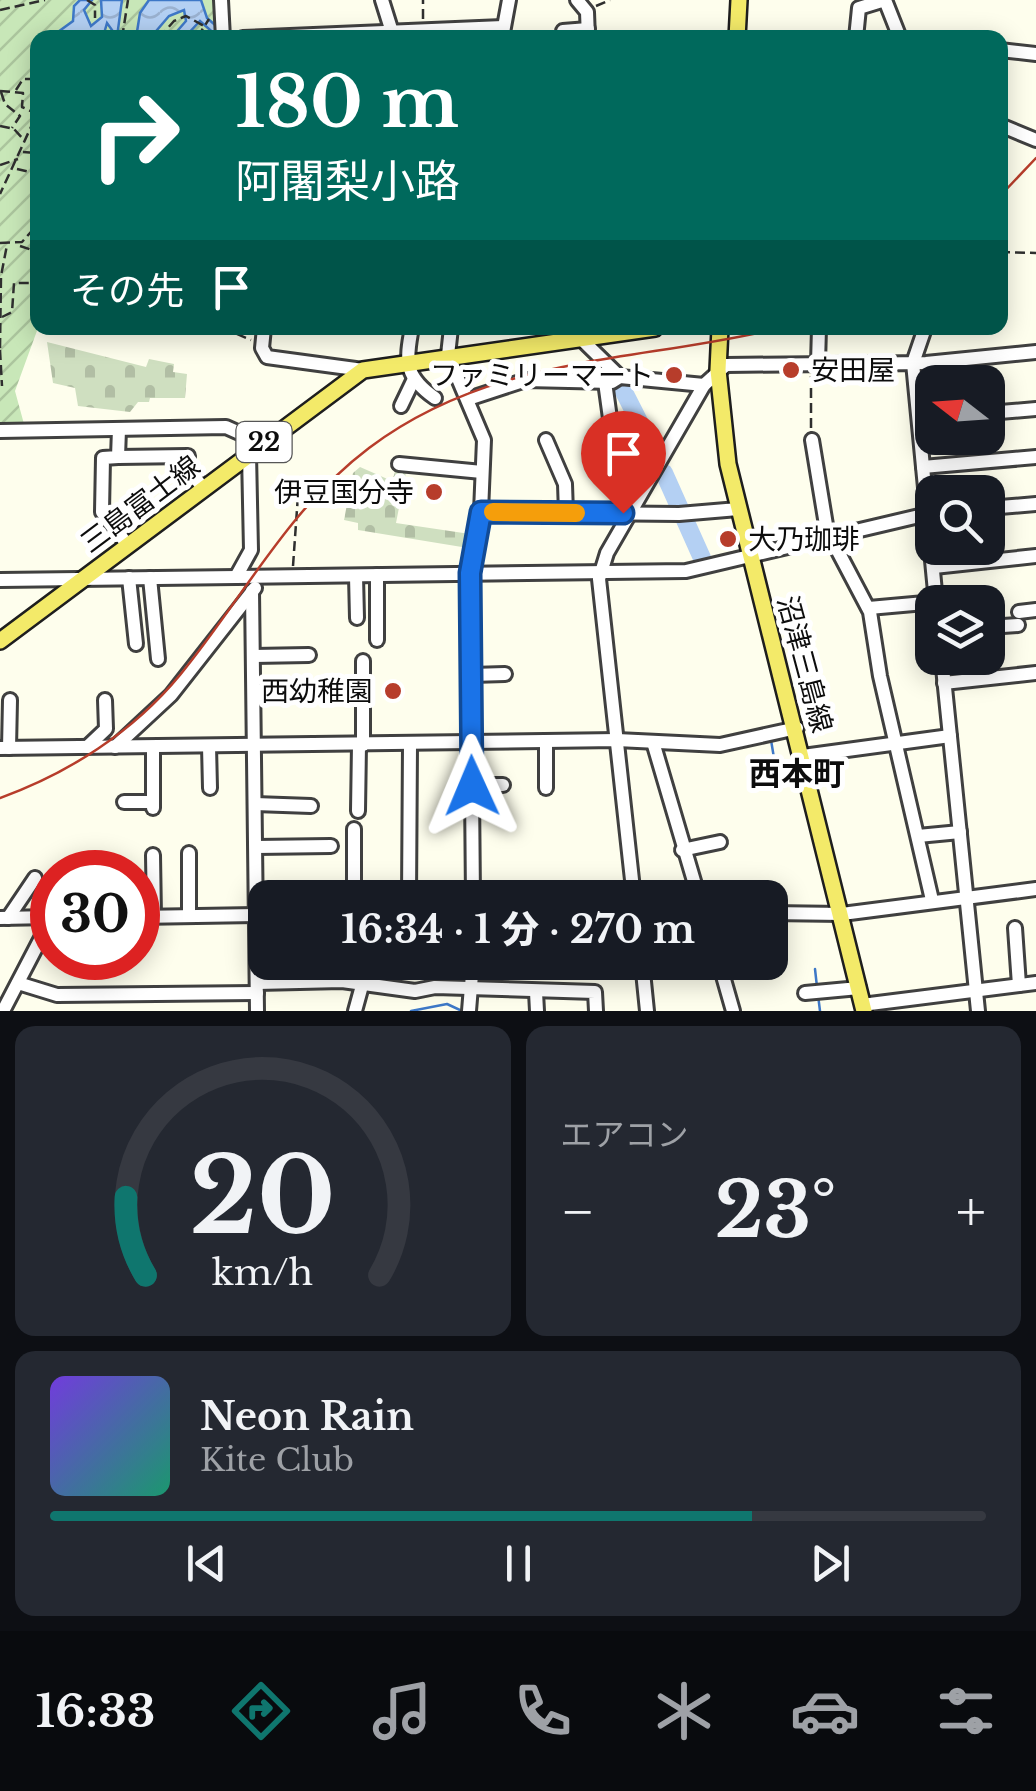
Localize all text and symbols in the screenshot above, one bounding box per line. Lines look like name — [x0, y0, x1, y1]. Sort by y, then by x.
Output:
text: 180 m — [235, 59, 459, 146]
icon: right — [70, 70, 200, 200]
text: 阿闍梨小路 — [235, 153, 460, 209]
icon: arrive — [204, 260, 259, 315]
text: その先 — [70, 267, 184, 314]
place label: 安田屋 — [811, 353, 895, 388]
place label: ファミリーマート — [430, 358, 654, 393]
marker: 安田屋 — [780, 359, 802, 381]
marker: ファミリーマート — [663, 364, 685, 386]
north arrow — [915, 365, 1005, 455]
map controls — [915, 365, 1005, 675]
pin — [581, 411, 666, 514]
road number: 22 — [236, 422, 292, 462]
icon: arrive — [596, 426, 651, 481]
street label: 三島富士線 — [74, 448, 207, 561]
place label: 伊豆国分寺 — [274, 475, 414, 510]
button: search — [915, 475, 1005, 565]
marker: 伊豆国分寺 — [423, 481, 445, 503]
place label: 大乃珈琲 — [748, 522, 860, 557]
marker: 大乃珈琲 — [717, 528, 739, 550]
button: layers — [915, 585, 1005, 675]
street label: 沼津三島線 — [769, 592, 840, 736]
place label: 西幼稚園 — [261, 674, 373, 709]
marker: 西幼稚園 — [382, 680, 404, 702]
position arrow — [420, 734, 524, 838]
district label: 西本町 — [749, 754, 845, 794]
speed limit sign: 30 — [30, 850, 160, 980]
text: 16:34 · 1 分 · 270 m — [341, 906, 695, 953]
text: エアコン — [561, 1115, 689, 1155]
text: 20 — [190, 1132, 336, 1261]
text: 23° — [715, 1164, 836, 1257]
text: − — [561, 1178, 595, 1246]
text: + — [956, 1178, 986, 1246]
text: km/h — [212, 1250, 313, 1295]
text: Neon Rain — [200, 1393, 414, 1440]
text: Kite Club — [200, 1440, 354, 1480]
icon: previous — [179, 1536, 234, 1591]
icon: pause — [491, 1536, 546, 1591]
icon: next — [803, 1536, 858, 1591]
icon: directions — [226, 1676, 296, 1746]
icon: music — [367, 1676, 437, 1746]
icon: phone — [508, 1676, 578, 1746]
icon: climate — [649, 1676, 719, 1746]
icon: car — [790, 1676, 860, 1746]
icon: filters — [931, 1676, 1001, 1746]
text: 16:33 — [35, 1683, 155, 1739]

